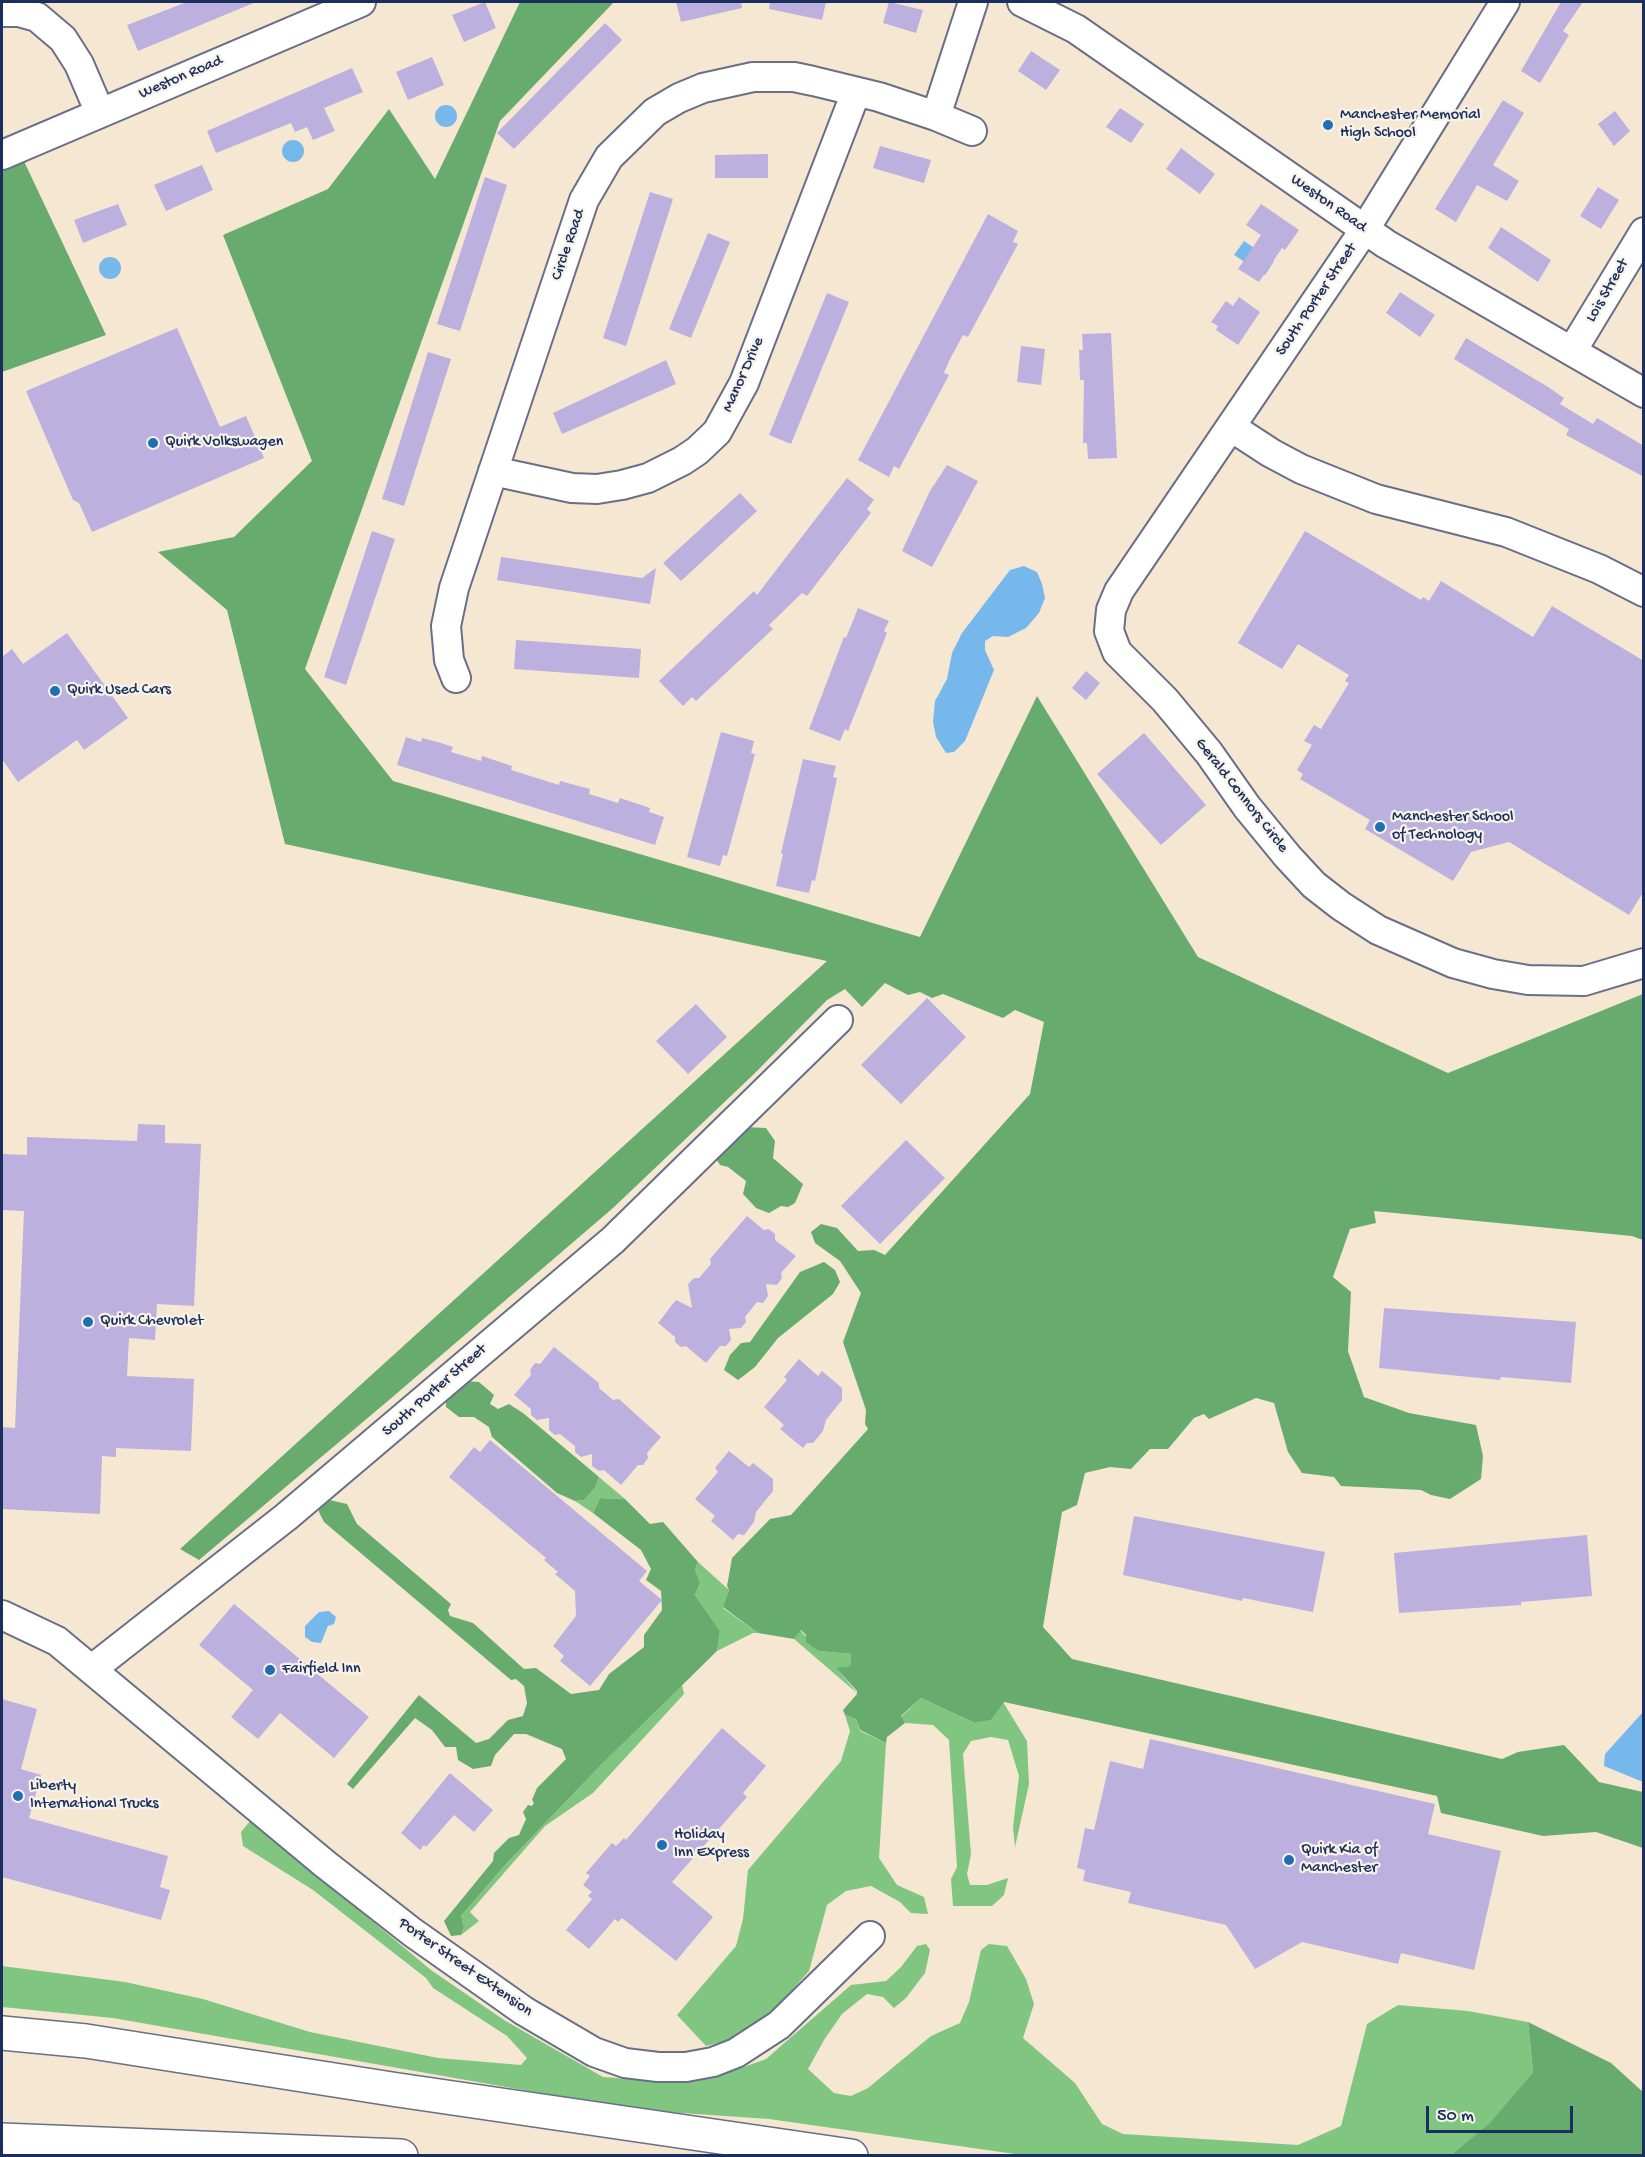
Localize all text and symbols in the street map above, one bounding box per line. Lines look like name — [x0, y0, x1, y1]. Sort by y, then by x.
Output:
street label: Weston Road — [136, 52, 226, 104]
place label: Manchester Memorial High School — [1340, 106, 1481, 144]
marker: Manchester Memorial High School — [1321, 118, 1335, 132]
street label: Weston Road — [1286, 171, 1370, 237]
street label: Circle Road — [548, 207, 590, 283]
street label: South Porter Street — [1272, 240, 1362, 360]
street label: Lois Street — [1582, 256, 1634, 326]
street label: Manor Drive — [719, 334, 769, 416]
place label: Quirk Volkswagen — [165, 433, 283, 453]
marker: Quirk Volkswagen — [146, 436, 160, 450]
place label: Quirk Used Cars — [67, 681, 171, 701]
marker: Quirk Used Cars — [48, 684, 62, 698]
street label: Gerald Connors Circle — [1190, 735, 1292, 857]
place label: Manchester School of Technology — [1392, 808, 1514, 846]
marker: Manchester School of Technology — [1373, 820, 1387, 834]
place label: Quirk Chevrolet — [100, 1312, 203, 1332]
marker: Quirk Chevrolet — [81, 1315, 95, 1329]
street label: South Porter Street — [379, 1341, 491, 1441]
place label: Fairfield Inn — [282, 1660, 361, 1680]
marker: Fairfield Inn — [263, 1663, 277, 1677]
place label: Liberty International Trucks — [30, 1777, 158, 1815]
marker: Liberty International Trucks — [11, 1789, 25, 1803]
place label: Holiday Inn Express — [674, 1826, 749, 1864]
marker: Holiday Inn Express — [655, 1838, 669, 1852]
place label: Quirk Kia of Manchester — [1301, 1841, 1377, 1879]
marker: Quirk Kia of Manchester — [1282, 1853, 1296, 1867]
street label: Porter Street Extension — [394, 1914, 536, 2022]
scale bar — [1429, 2094, 1576, 2132]
text: 50 m — [1437, 2106, 1474, 2127]

